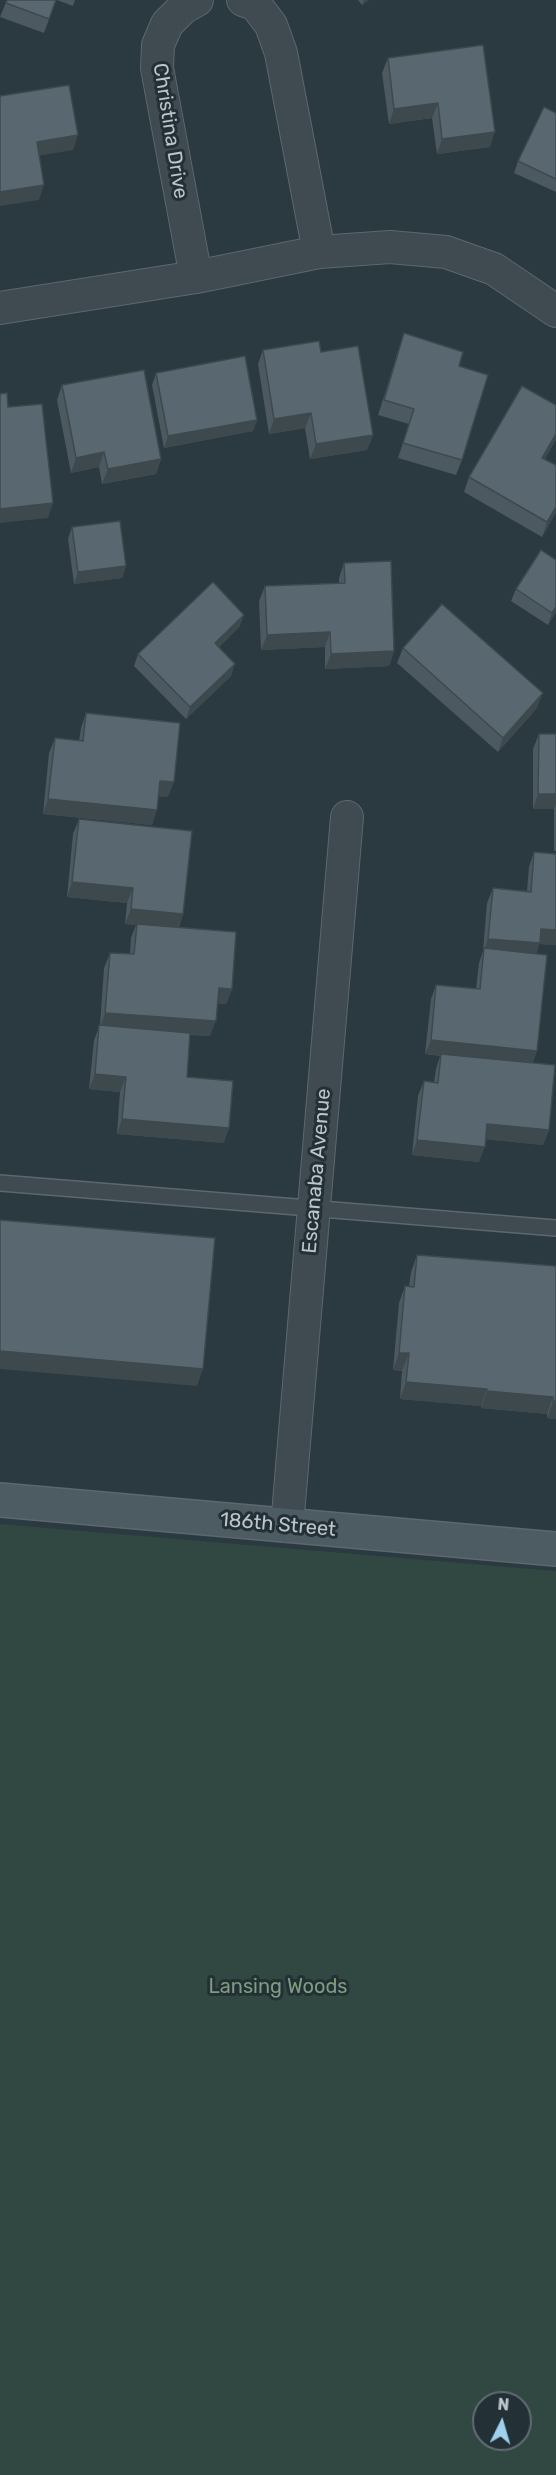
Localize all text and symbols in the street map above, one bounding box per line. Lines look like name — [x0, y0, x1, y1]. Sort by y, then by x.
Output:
street label: Christina Drive — [147, 61, 193, 201]
street label: Escanaba Avenue — [298, 1088, 336, 1254]
street label: 186th Street — [219, 1508, 337, 1542]
park label: Lansing Woods — [208, 1975, 348, 1999]
north arrow — [472, 2391, 532, 2451]
text: N — [497, 2395, 510, 2415]

